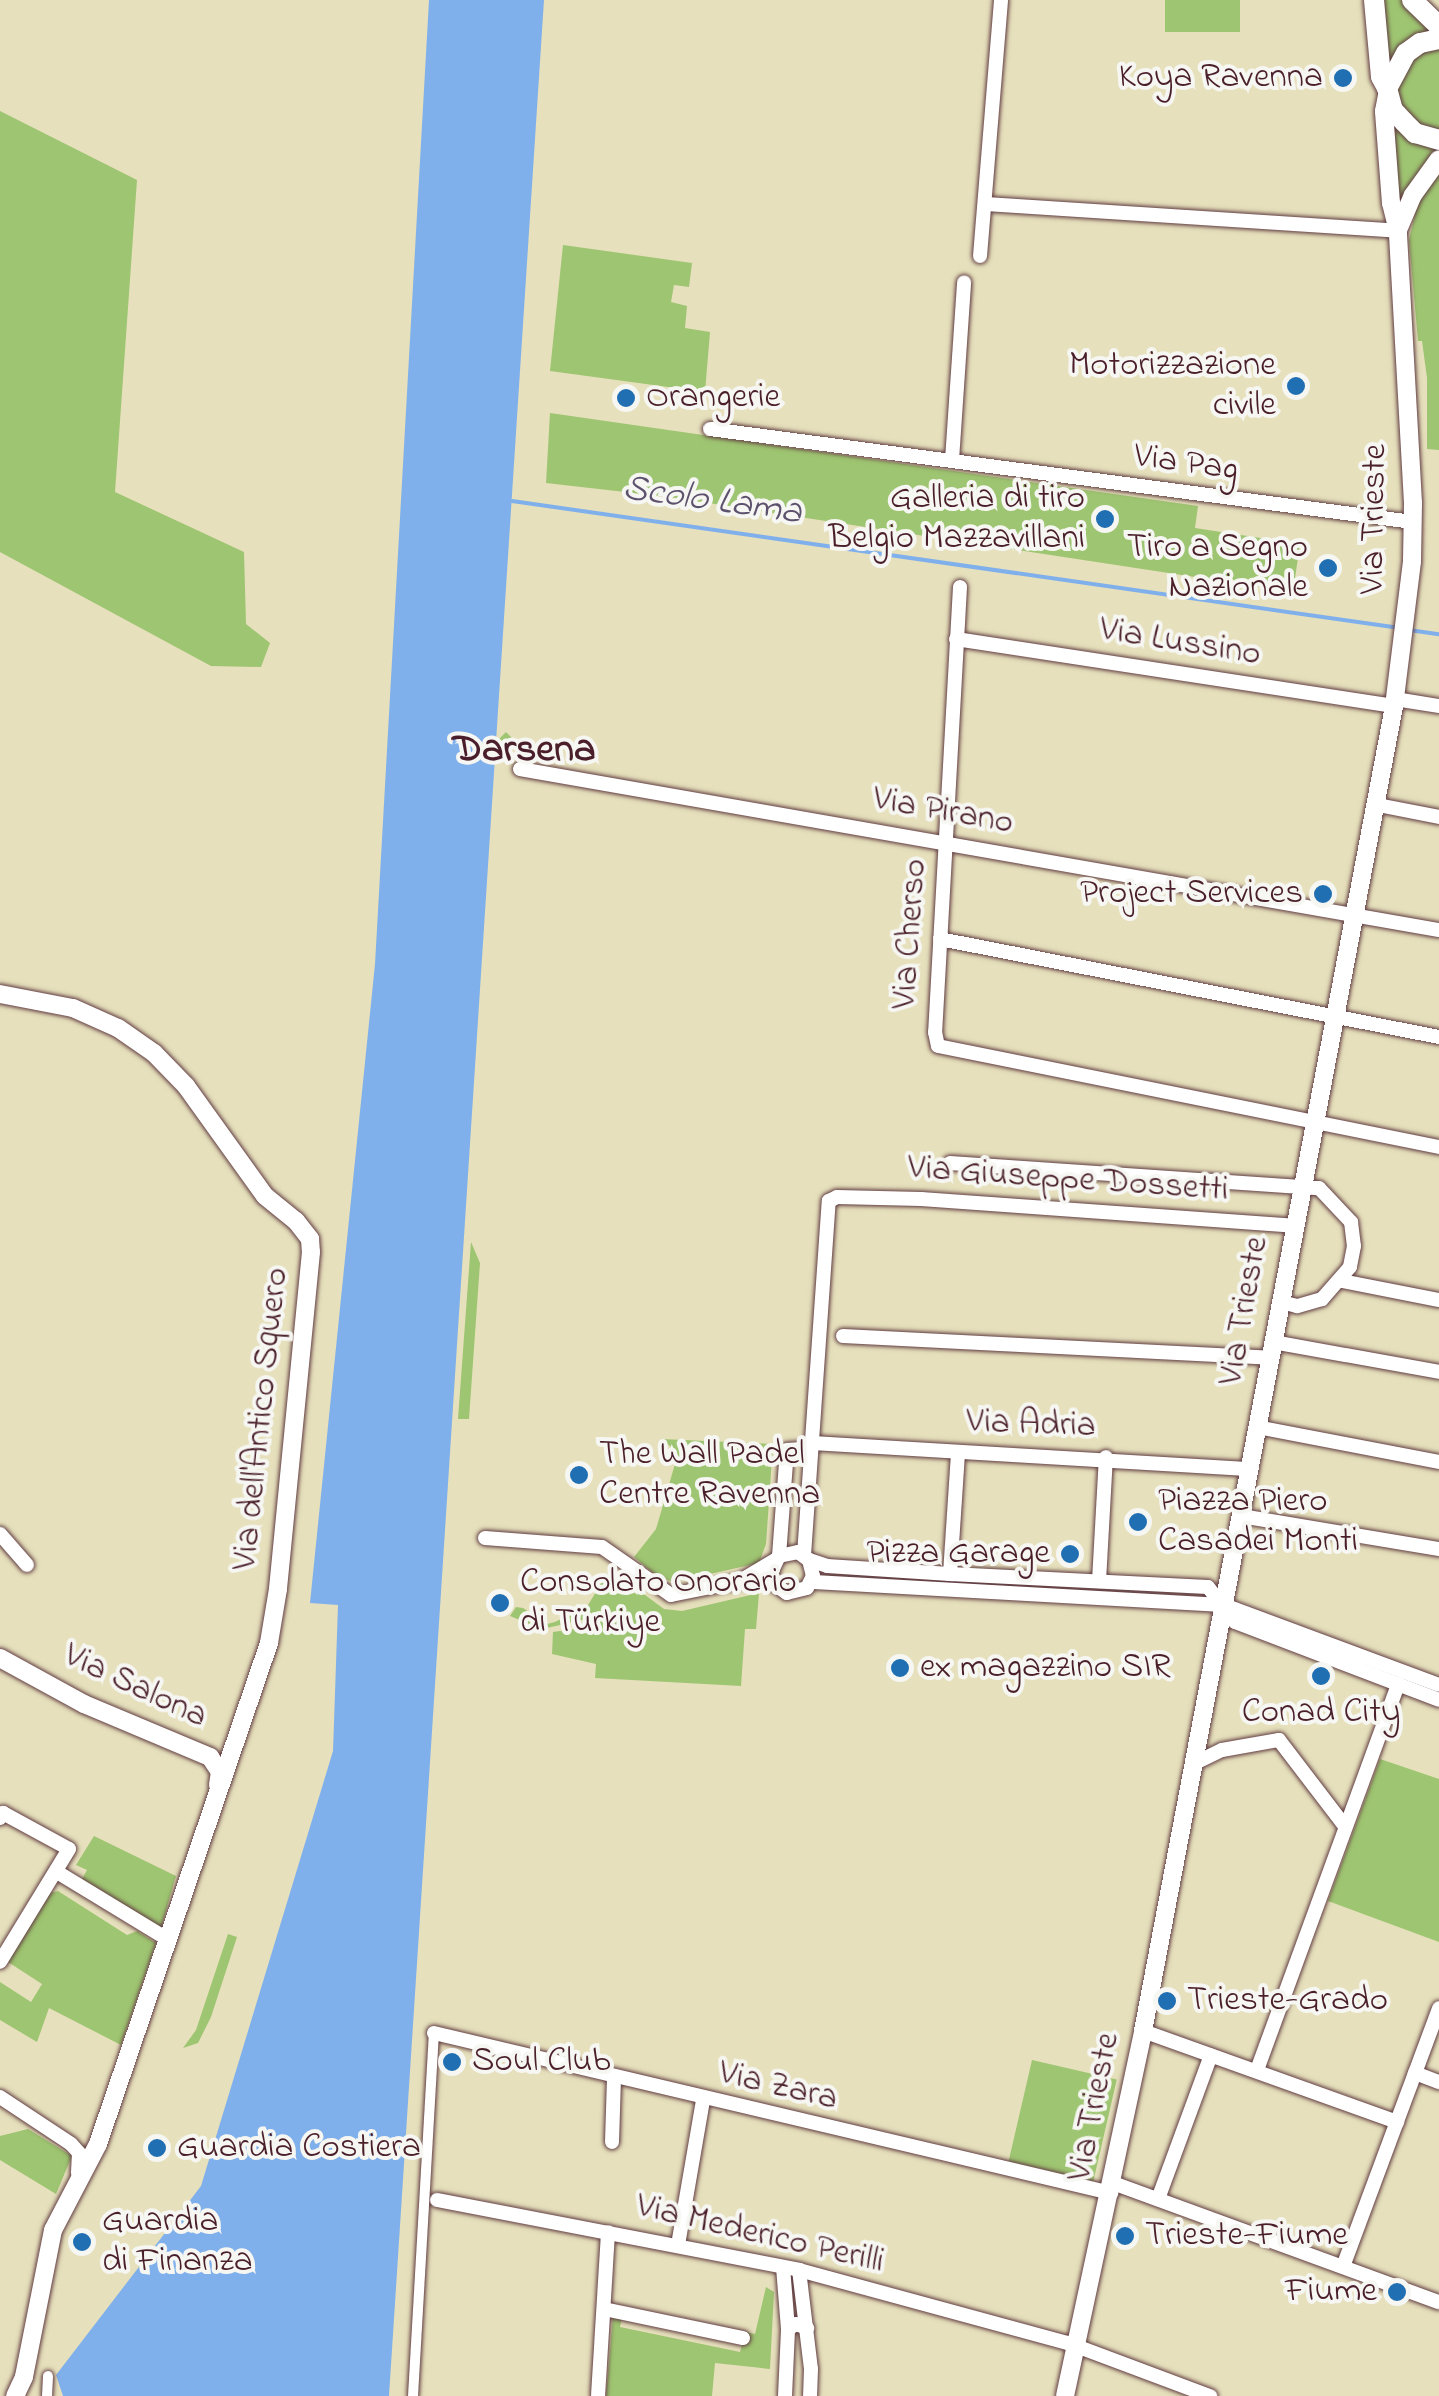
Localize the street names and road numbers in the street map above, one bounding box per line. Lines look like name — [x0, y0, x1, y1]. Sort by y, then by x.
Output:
street label: Via Pag — [1131, 436, 1241, 492]
street label: Via Trieste — [1353, 444, 1397, 594]
street label: Via Lussino — [1097, 610, 1263, 676]
street label: Via Pirano — [870, 779, 1016, 845]
street label: Via Cherso — [885, 857, 937, 1011]
street label: Via Giuseppe Dossetti — [906, 1148, 1230, 1212]
street label: Via Trieste — [1211, 1233, 1279, 1389]
street label: Via dell'Antico Squero — [225, 1266, 299, 1572]
street label: Via Adria — [966, 1402, 1096, 1448]
street label: Via Salona — [56, 1635, 214, 1739]
street label: Via Trieste — [1060, 2029, 1130, 2185]
street label: Via Zara — [714, 2053, 842, 2121]
street label: Via Mederico Perilli — [632, 2186, 888, 2284]

